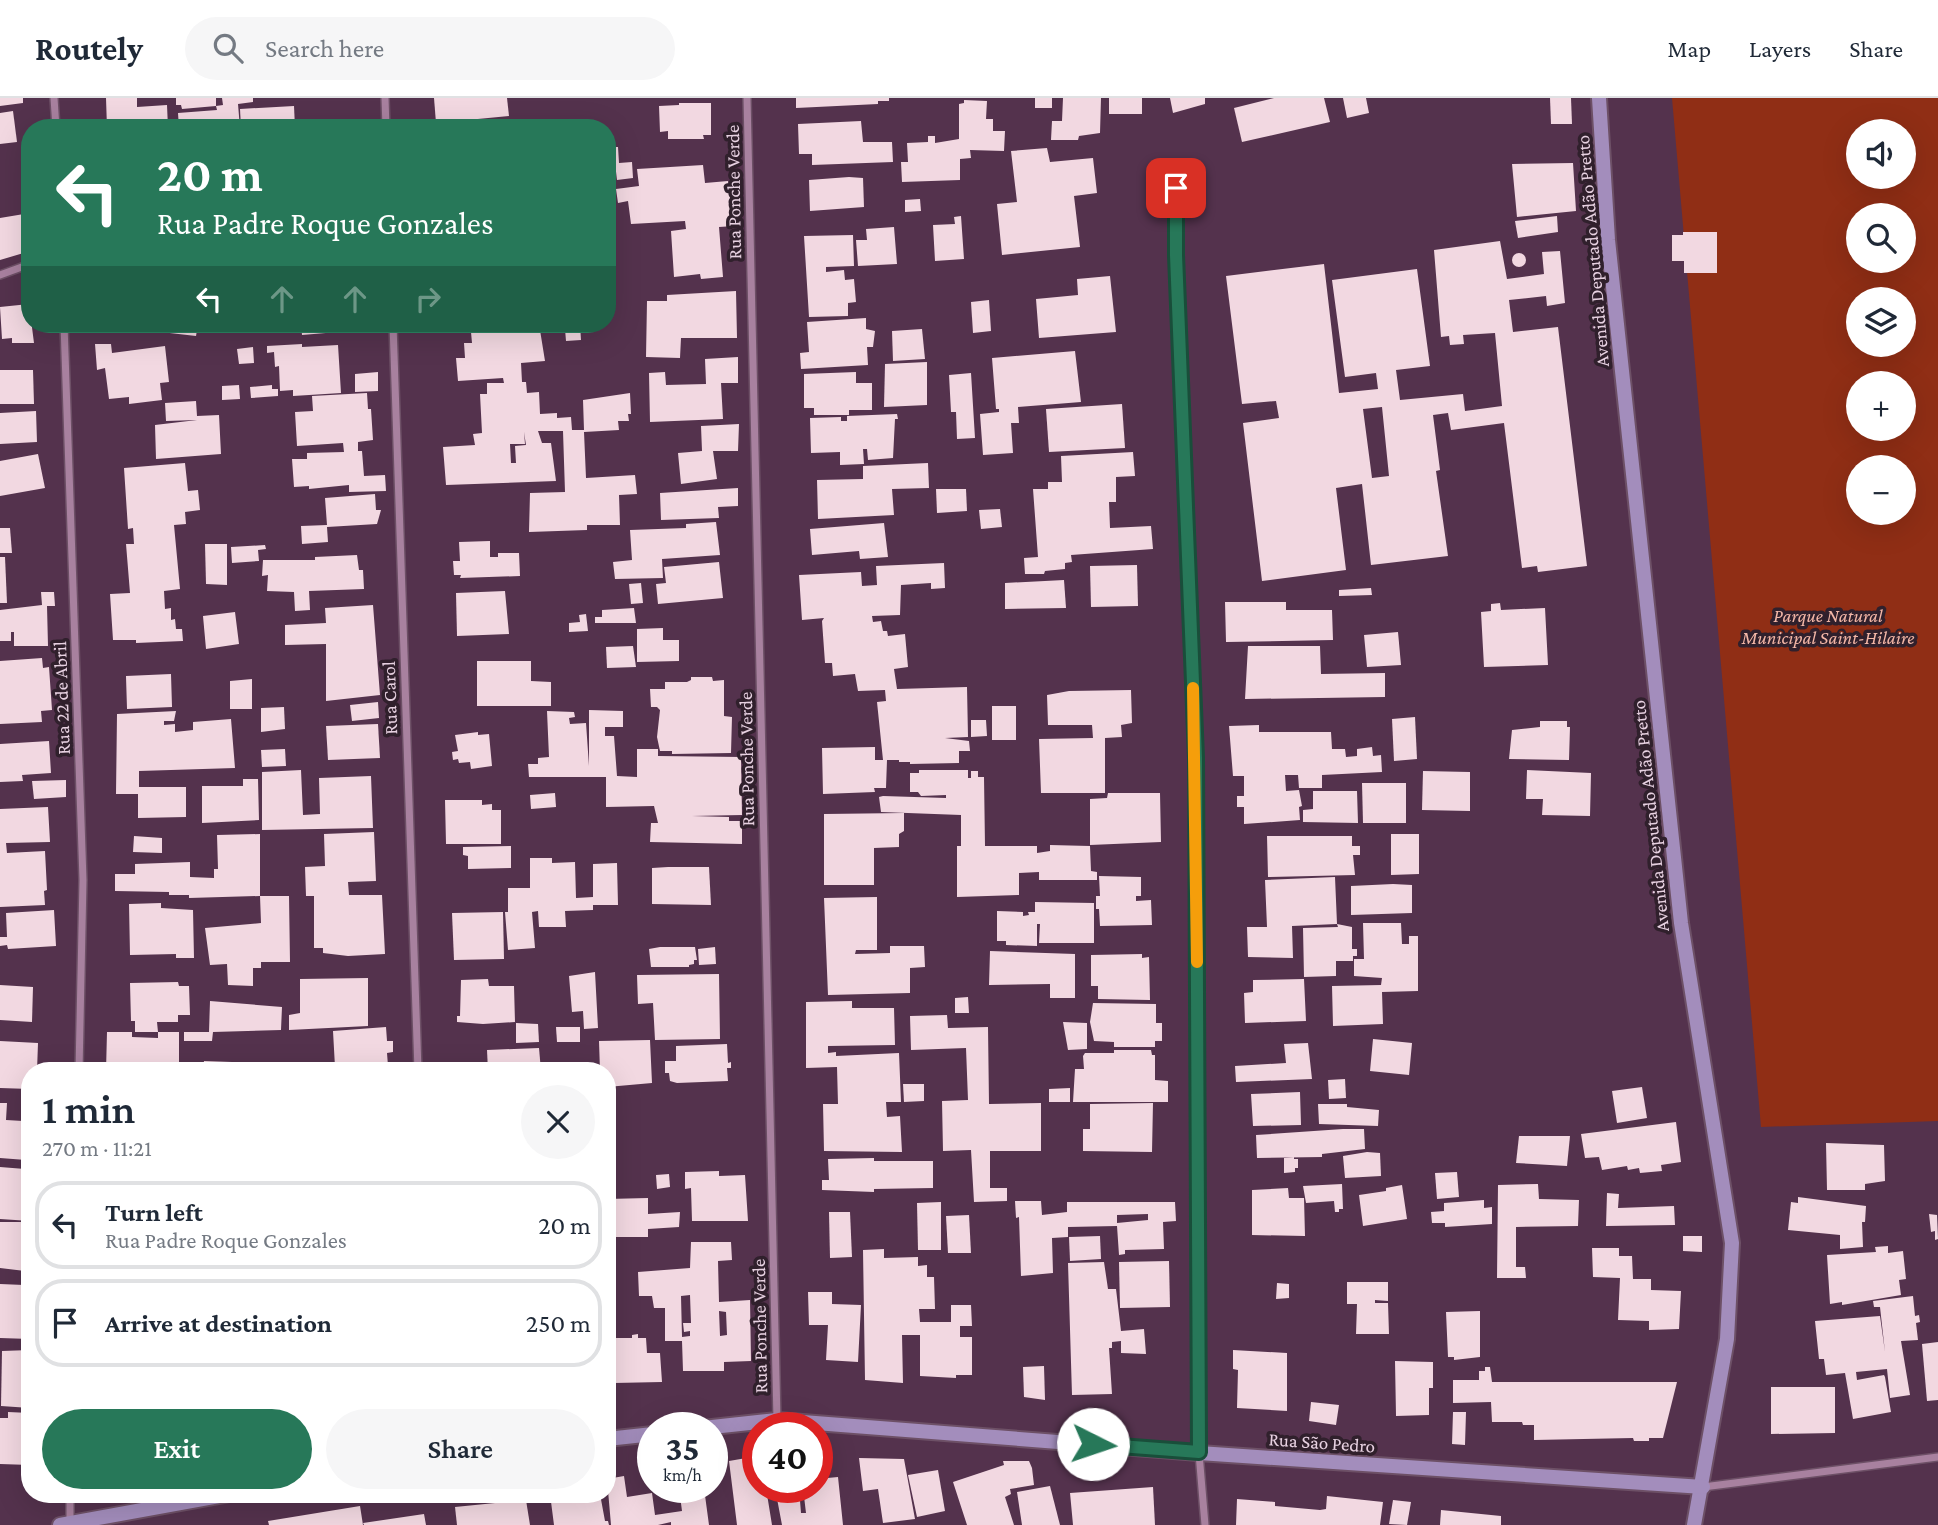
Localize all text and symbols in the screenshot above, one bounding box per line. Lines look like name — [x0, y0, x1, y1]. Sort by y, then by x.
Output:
search box — [185, 17, 675, 80]
icon: search — [209, 29, 247, 67]
text: Routely — [35, 30, 143, 67]
text: Search here — [265, 34, 384, 63]
text: Map — [1667, 35, 1711, 62]
text: Layers — [1749, 35, 1811, 62]
text: Share — [1849, 35, 1903, 62]
map controls — [1846, 119, 1916, 525]
button: sound — [1846, 119, 1916, 189]
street label: Rua Ponche Verde — [722, 125, 745, 259]
street label: Avenida Deputado Adão Pretto — [1572, 134, 1613, 368]
icon: left — [42, 147, 133, 238]
text: 20 m — [157, 147, 263, 202]
pin — [1146, 158, 1206, 218]
icon: arrive — [1157, 169, 1195, 207]
button: search — [1846, 203, 1916, 273]
text: Rua Padre Roque Gonzales — [157, 205, 493, 241]
icon: left — [190, 280, 228, 318]
icon: ahead — [263, 280, 301, 318]
icon: ahead — [336, 280, 374, 318]
icon: right — [409, 280, 447, 318]
button: layers — [1846, 287, 1916, 357]
button: + — [1846, 371, 1916, 441]
button: − — [1846, 455, 1916, 525]
park label: Parque Natural Municipal Saint-Hilaire — [1741, 605, 1914, 648]
street label: Rua 22 de Abril — [49, 641, 74, 755]
street label: Rua Carol — [378, 661, 401, 735]
street label: Rua Ponche Verde — [735, 692, 758, 826]
street label: Avenida Deputado Adão Pretto — [1628, 699, 1673, 933]
text: 1 min — [42, 1085, 135, 1132]
button: close — [521, 1085, 595, 1159]
text: 270 m · 11:21 — [42, 1135, 152, 1161]
text: Turn left — [105, 1198, 203, 1227]
icon: left — [46, 1206, 84, 1244]
text: 20 m — [538, 1211, 591, 1240]
text: Rua Padre Roque Gonzales — [105, 1227, 347, 1253]
street label: Rua Ponche Verde — [748, 1259, 771, 1393]
icon: arrive — [46, 1304, 84, 1342]
text: Arrive at destination — [105, 1309, 332, 1338]
text: 250 m — [526, 1309, 591, 1338]
position arrow — [1056, 1407, 1130, 1481]
button: Exit — [42, 1409, 312, 1489]
button: Share — [326, 1409, 595, 1489]
speed limit sign: 40 — [742, 1412, 833, 1503]
street label: Rua São Pedro — [1268, 1428, 1376, 1457]
text: 35 — [665, 1429, 700, 1468]
text: km/h — [663, 1465, 702, 1485]

